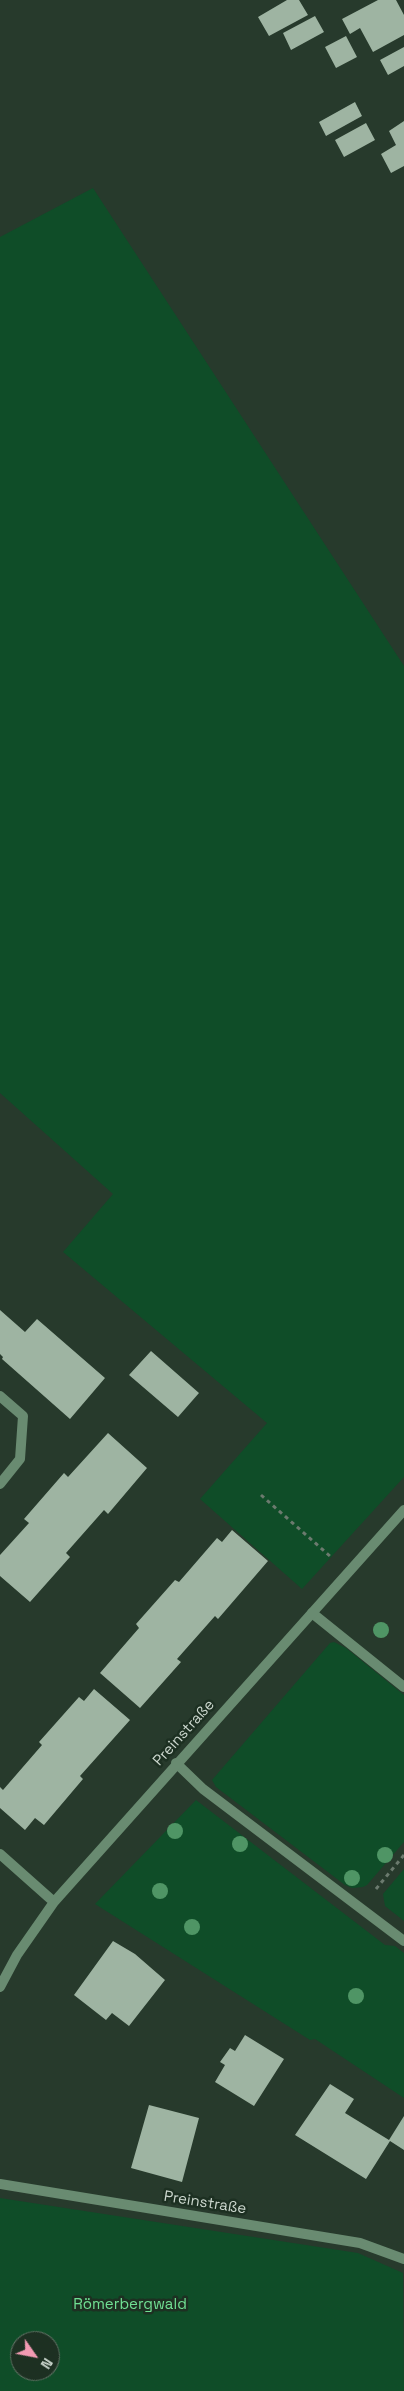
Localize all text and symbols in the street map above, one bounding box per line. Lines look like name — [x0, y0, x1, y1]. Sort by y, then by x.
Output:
street label: Preinstraße — [150, 1696, 218, 1770]
street label: Preinstraße — [163, 2188, 247, 2218]
park label: Römerbergwald — [73, 2296, 187, 2314]
north arrow — [10, 2331, 60, 2381]
text: N — [37, 2355, 57, 2372]

